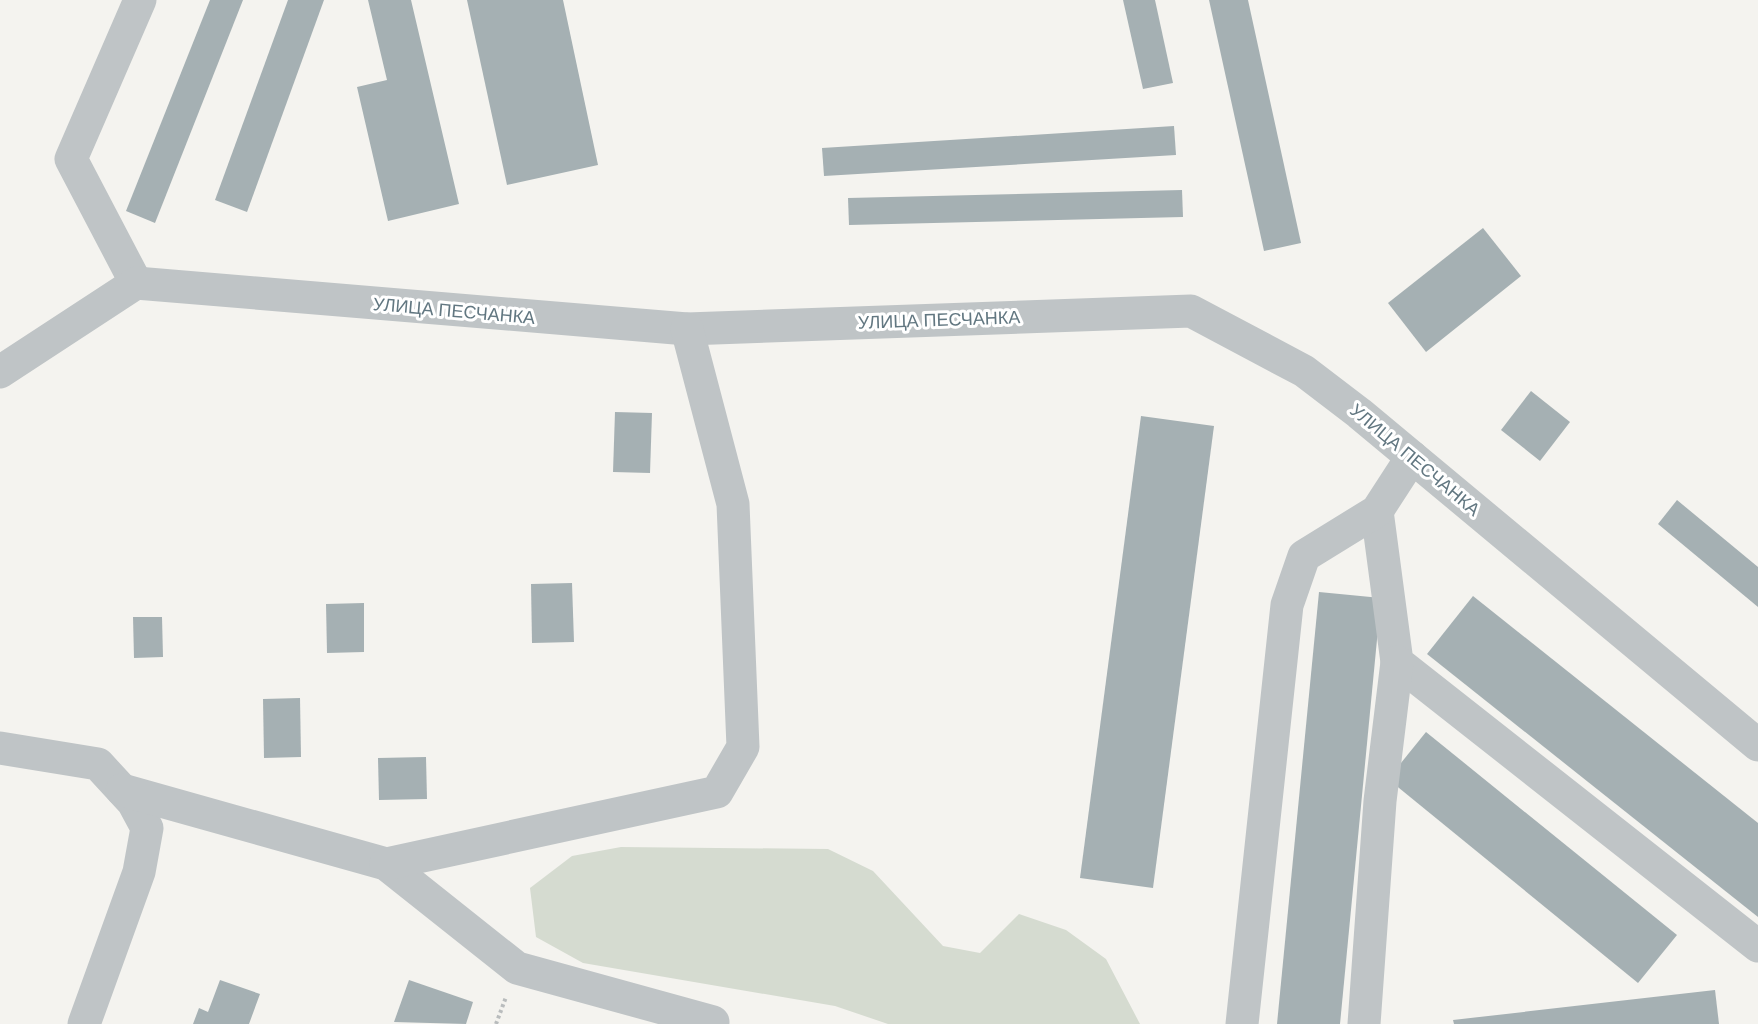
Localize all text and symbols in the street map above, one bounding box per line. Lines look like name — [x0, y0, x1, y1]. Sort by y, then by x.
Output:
street label: УЛИЦА ПЕСЧАНКА — [372, 294, 536, 328]
street label: УЛИЦА ПЕСЧАНКА — [857, 307, 1021, 333]
street label: УЛИЦА ПЕСЧАНКА — [1346, 400, 1484, 520]

